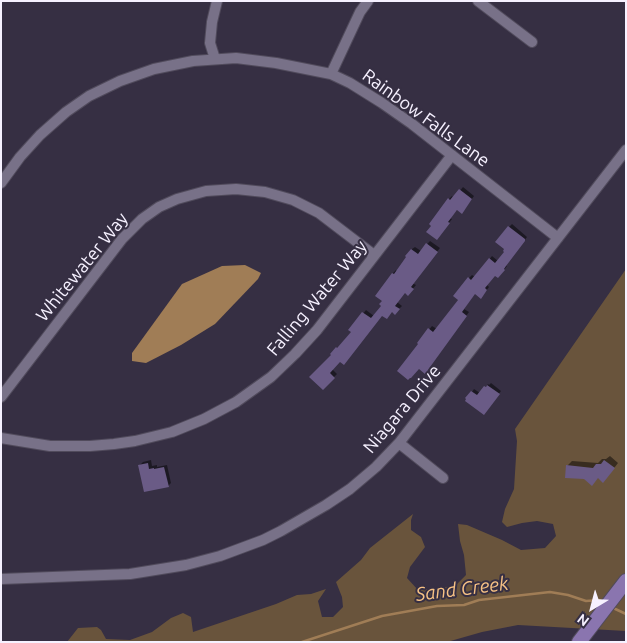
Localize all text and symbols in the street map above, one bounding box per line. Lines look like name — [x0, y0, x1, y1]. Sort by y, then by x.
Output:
street label: Rainbow Falls Lane — [358, 65, 494, 171]
street label: Whitewater Way — [32, 208, 132, 326]
street label: Falling Water Way — [262, 236, 372, 360]
street label: Niagara Drive — [359, 360, 445, 458]
water label: Sand Creek — [414, 572, 510, 606]
north arrow — [567, 583, 617, 633]
text: N — [574, 610, 592, 630]

